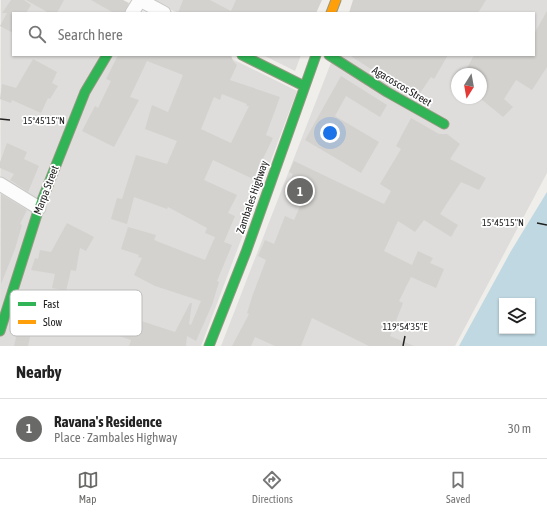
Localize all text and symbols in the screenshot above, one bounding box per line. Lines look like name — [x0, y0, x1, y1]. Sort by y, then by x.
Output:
search box — [12, 12, 535, 56]
icon: search — [26, 23, 48, 45]
text: Search here — [58, 26, 123, 43]
street label: Agacoscos Street — [370, 64, 434, 108]
north arrow — [451, 68, 487, 104]
text: 15°45'15"N — [23, 115, 65, 126]
your location — [320, 123, 340, 143]
street label: Zambales Highway — [234, 158, 270, 235]
street label: Marpa Street — [31, 164, 61, 216]
pin: 1 — [287, 176, 313, 206]
text: 15°45'15"N — [482, 217, 524, 228]
legend — [10, 290, 142, 336]
text: Fast — [43, 298, 59, 310]
map controls — [499, 298, 535, 334]
button: layers — [499, 298, 535, 334]
text: Slow — [43, 316, 62, 328]
text: 119°54'35"E — [383, 321, 428, 332]
text: Nearby — [16, 362, 62, 382]
text: Ravana's Residence — [54, 413, 162, 430]
text: 1 — [26, 421, 32, 436]
text: 30 m — [508, 421, 531, 436]
text: Place · Zambales Highway — [54, 430, 177, 445]
tab: Map — [77, 469, 99, 505]
tab: Directions — [252, 469, 293, 505]
tab: Saved — [446, 469, 470, 505]

